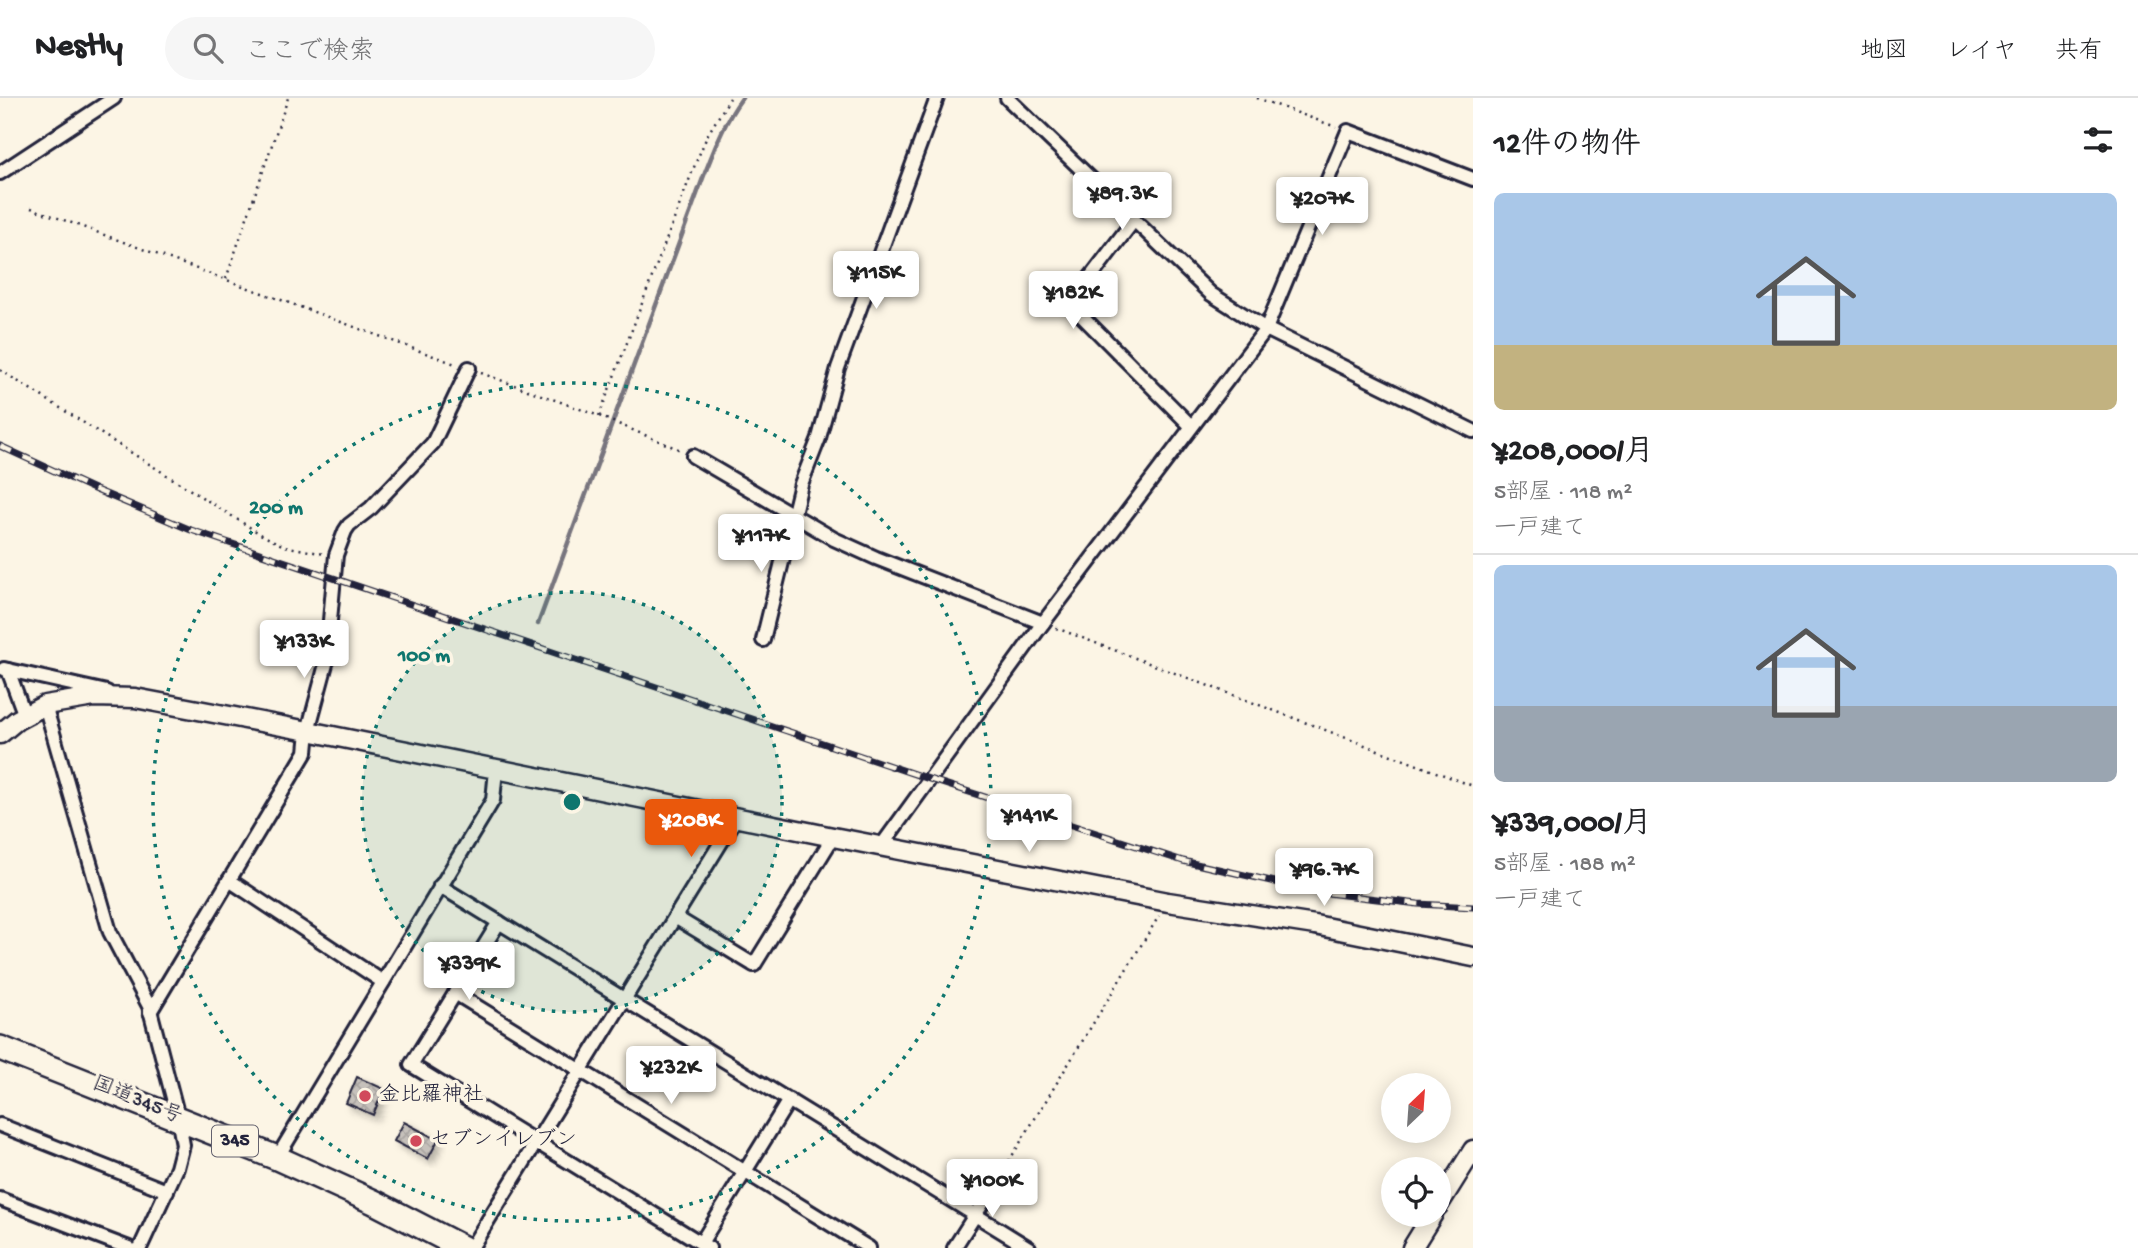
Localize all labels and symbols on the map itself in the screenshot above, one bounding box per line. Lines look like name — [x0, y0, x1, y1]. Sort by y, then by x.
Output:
pin: ¥89.3K — [1065, 172, 1179, 232]
pin: ¥207K — [1273, 178, 1371, 237]
pin: ¥115K — [827, 252, 925, 311]
pin: ¥182K — [1024, 272, 1122, 331]
text: 200 m — [249, 497, 303, 522]
pin: ¥117K — [712, 514, 810, 574]
pin: ¥133K — [255, 620, 353, 680]
text: 100 m — [397, 645, 450, 670]
centre of rings — [560, 790, 584, 814]
pin: ¥141K — [980, 794, 1078, 854]
pin: ¥208K — [642, 800, 740, 859]
pin: ¥96.7K — [1267, 848, 1381, 908]
pin: ¥339K — [420, 942, 518, 1002]
pin: ¥232K — [622, 1046, 720, 1106]
street label: 国道345号 — [88, 1071, 186, 1130]
north arrow — [1381, 1073, 1451, 1143]
place label: 金比羅神社 — [379, 1083, 484, 1109]
marker: 金比羅神社 — [357, 1088, 373, 1104]
road number: 345 — [212, 1126, 258, 1156]
place label: セブンイレブン — [430, 1128, 577, 1154]
marker: セブンイレブン — [408, 1133, 424, 1149]
pin: ¥100K — [943, 1160, 1041, 1219]

